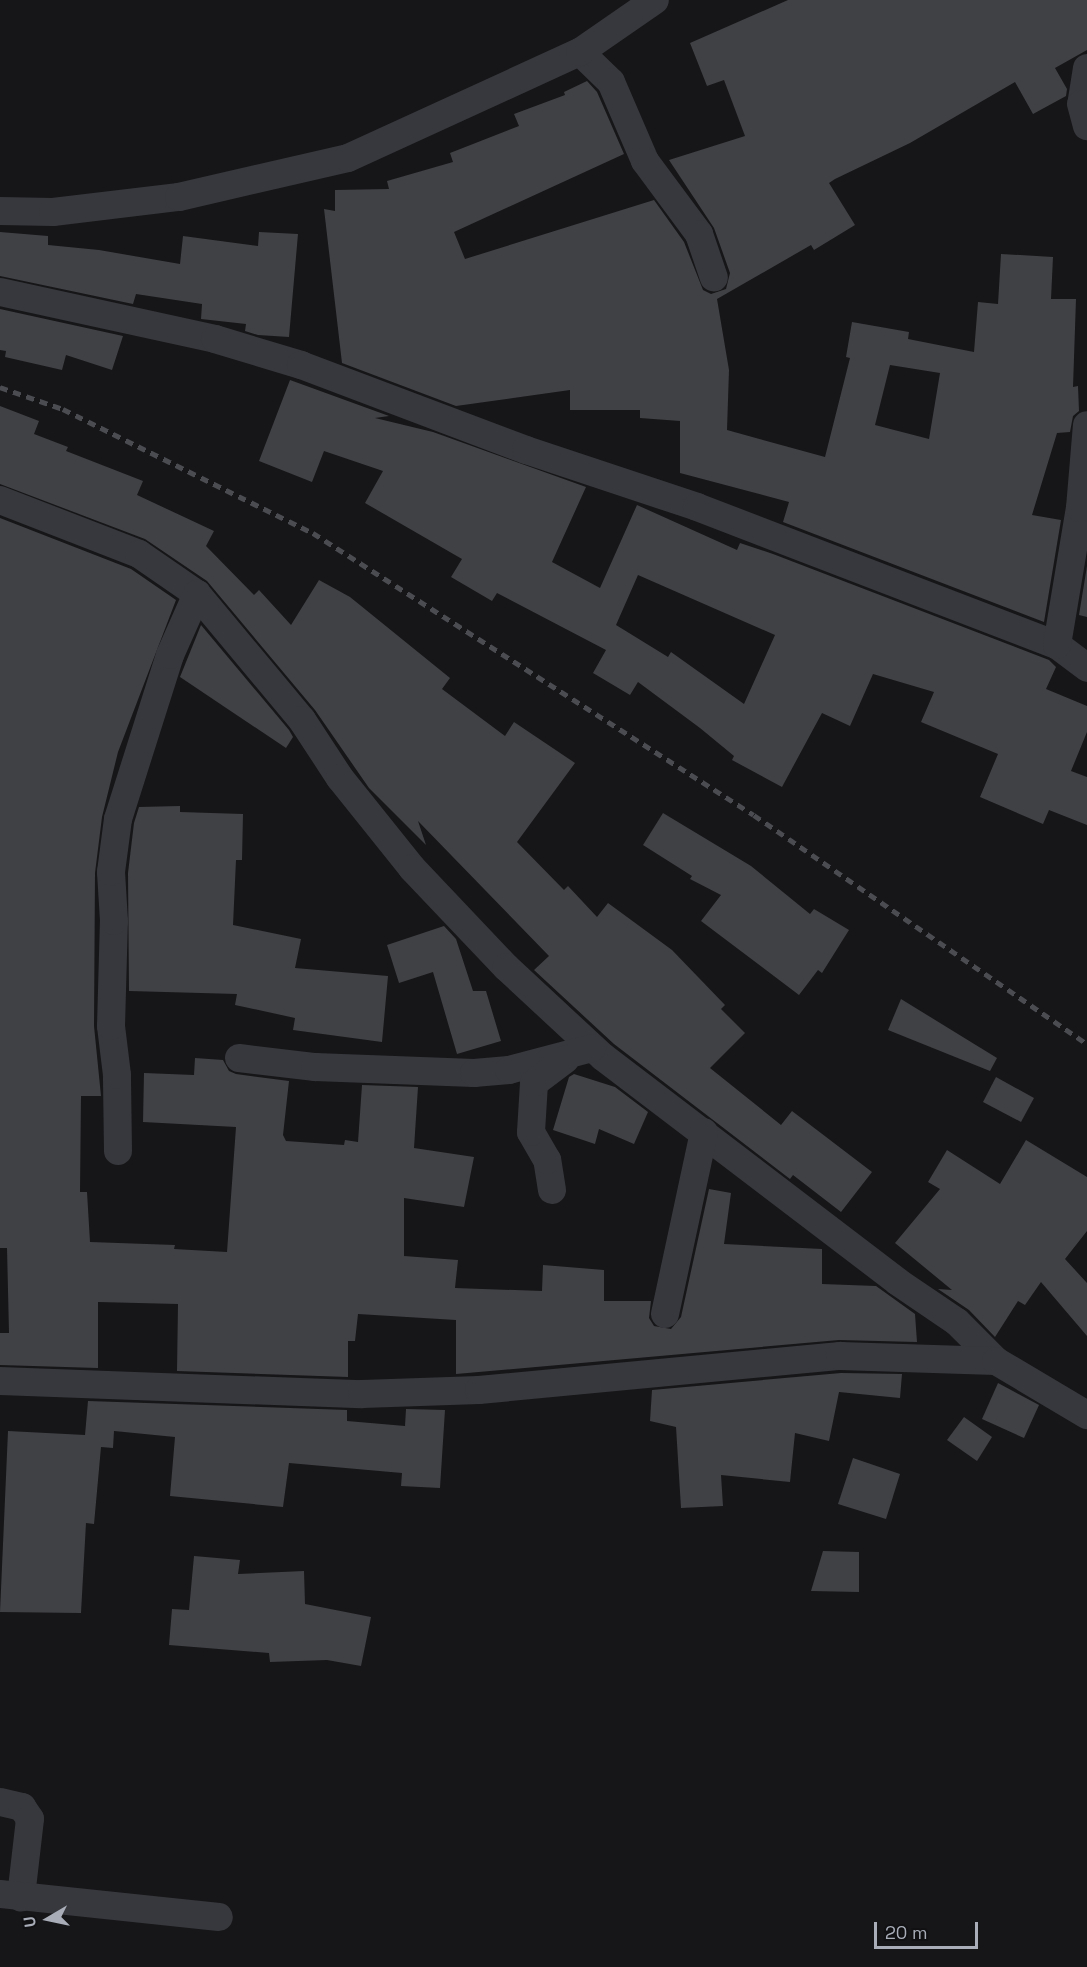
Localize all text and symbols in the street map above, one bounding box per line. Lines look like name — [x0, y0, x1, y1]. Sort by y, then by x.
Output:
north arrow — [18, 1889, 78, 1949]
scale bar — [877, 1910, 980, 1948]
text: U — [19, 1915, 41, 1929]
text: 20 m — [885, 1921, 928, 1944]

